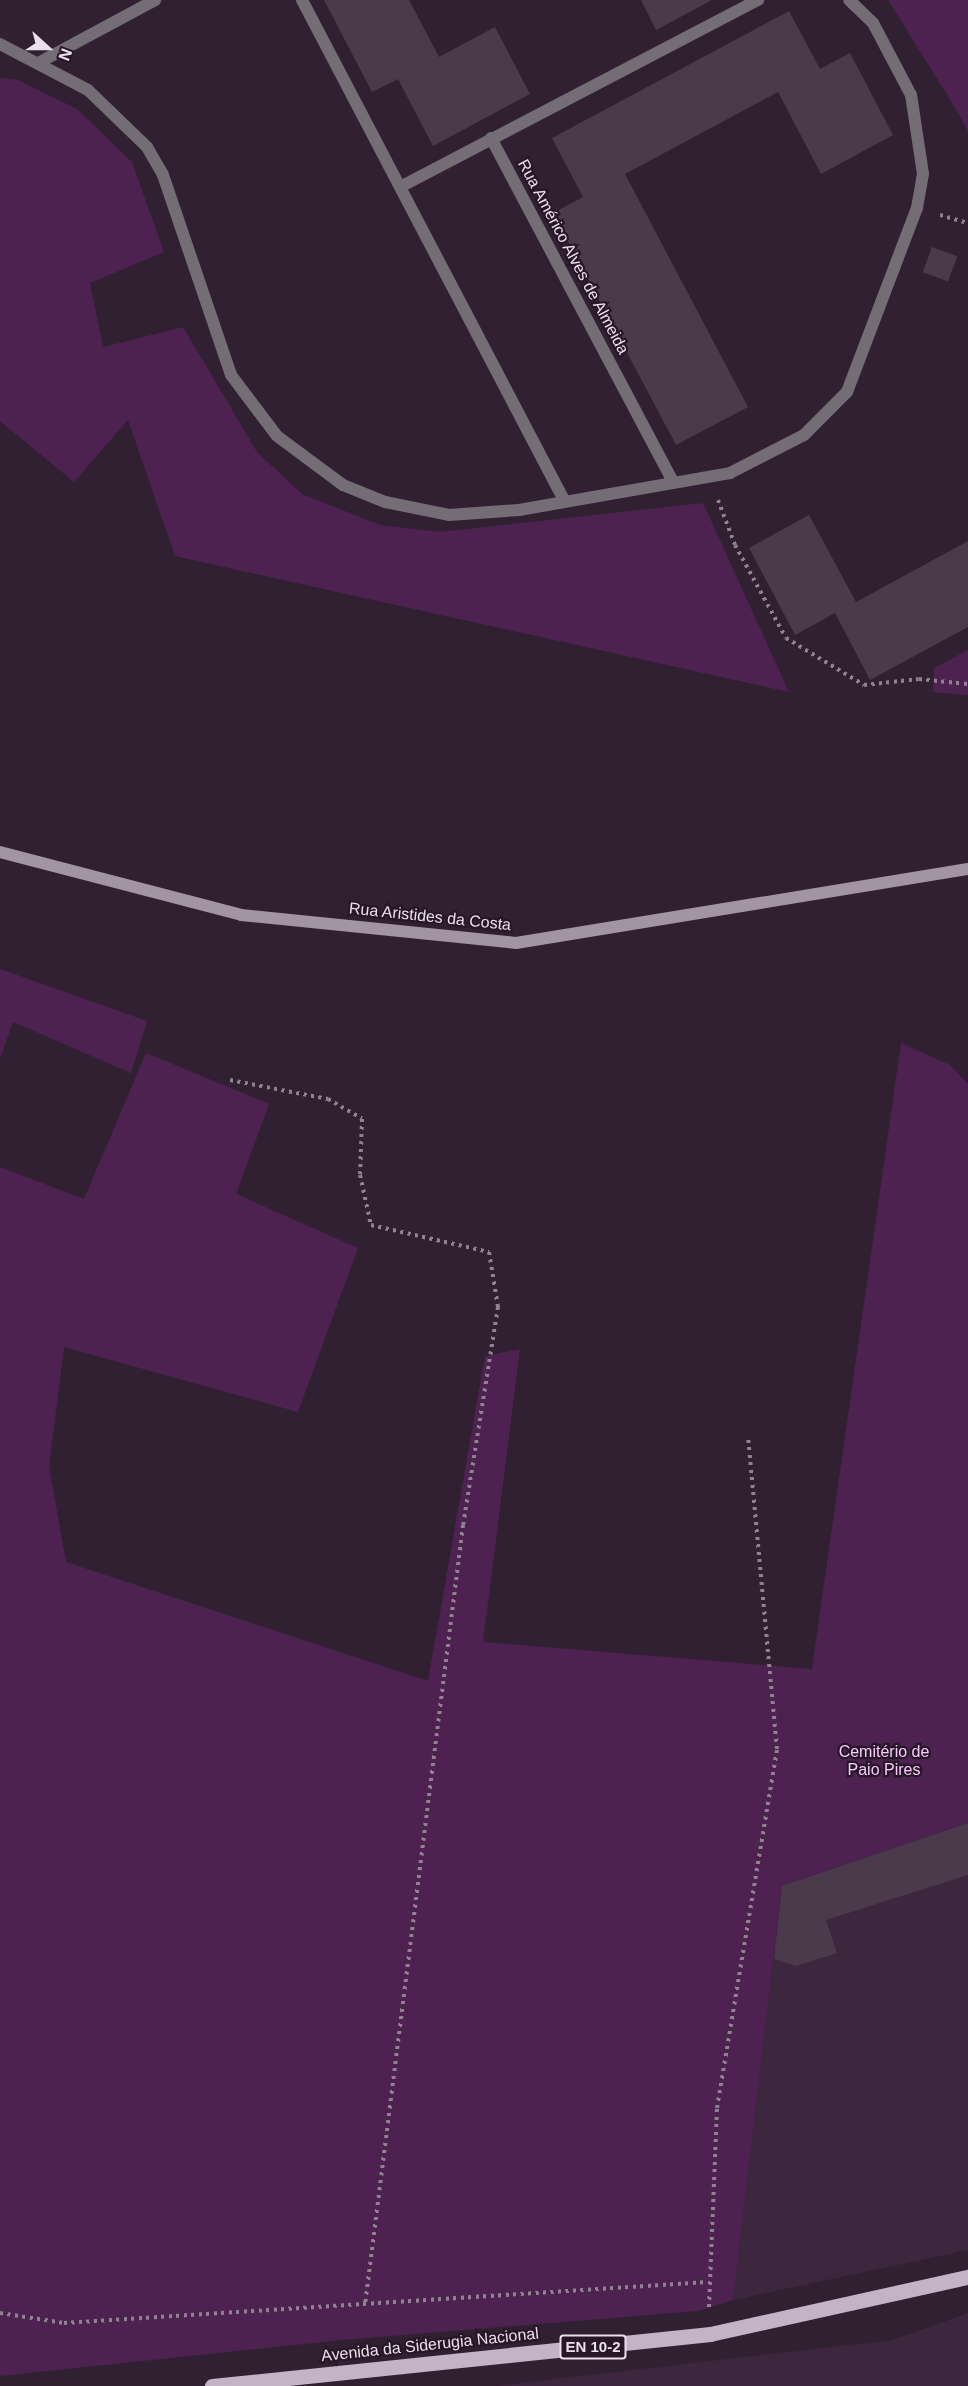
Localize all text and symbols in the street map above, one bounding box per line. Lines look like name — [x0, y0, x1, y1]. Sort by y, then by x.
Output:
north arrow — [18, 18, 78, 78]
text: N — [55, 46, 75, 63]
street label: Rua Américo Alves de Almeida — [513, 155, 633, 359]
street label: Rua Aristides da Costa — [348, 899, 512, 935]
park label: Cemitério de Paio Pires — [839, 1742, 929, 1780]
street label: Avenida da Siderugia Nacional — [320, 2324, 540, 2366]
road number: EN 10-2 — [558, 2335, 628, 2359]

